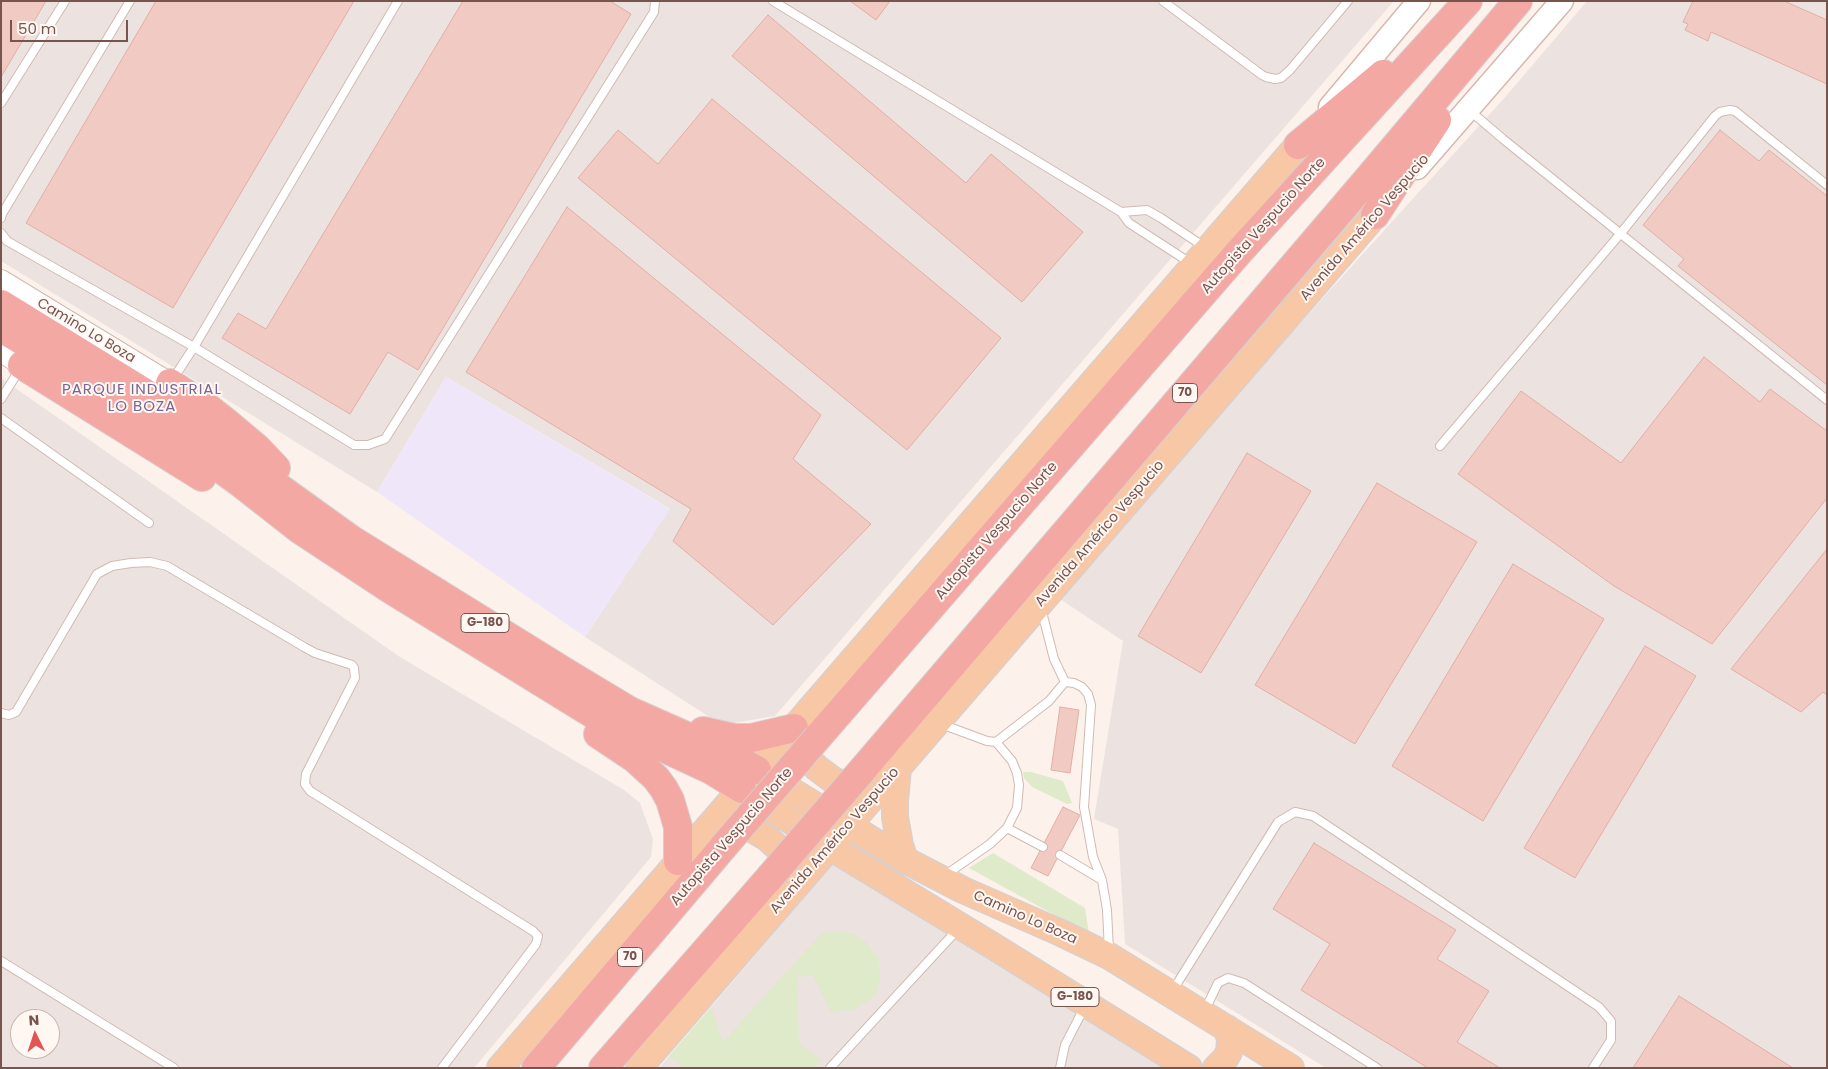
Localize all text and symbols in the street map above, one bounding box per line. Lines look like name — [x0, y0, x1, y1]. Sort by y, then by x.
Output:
scale bar — [12, 10, 130, 42]
text: 50 m — [18, 18, 56, 39]
street label: Avenida Américo Vespucio — [1297, 151, 1433, 305]
street label: Autopista Vespucio Norte — [1198, 155, 1330, 297]
street label: Camino Lo Boza — [34, 295, 138, 367]
district label: PARQUE INDUSTRIAL LO BOZA — [60, 381, 224, 416]
road number: 70 — [1172, 383, 1198, 402]
street label: Avenida Américo Vespucio — [1032, 457, 1168, 611]
street label: Autopista Vespucio Norte — [933, 459, 1061, 603]
road number: G-180 — [461, 614, 509, 632]
street label: Avenida Américo Vespucio — [767, 764, 903, 918]
street label: Autopista Vespucio Norte — [668, 765, 796, 909]
street label: Camino Lo Boza — [970, 888, 1080, 948]
road number: 70 — [618, 948, 642, 966]
road number: G-180 — [1051, 988, 1099, 1006]
north arrow — [10, 1009, 60, 1059]
text: N — [28, 1010, 40, 1030]

